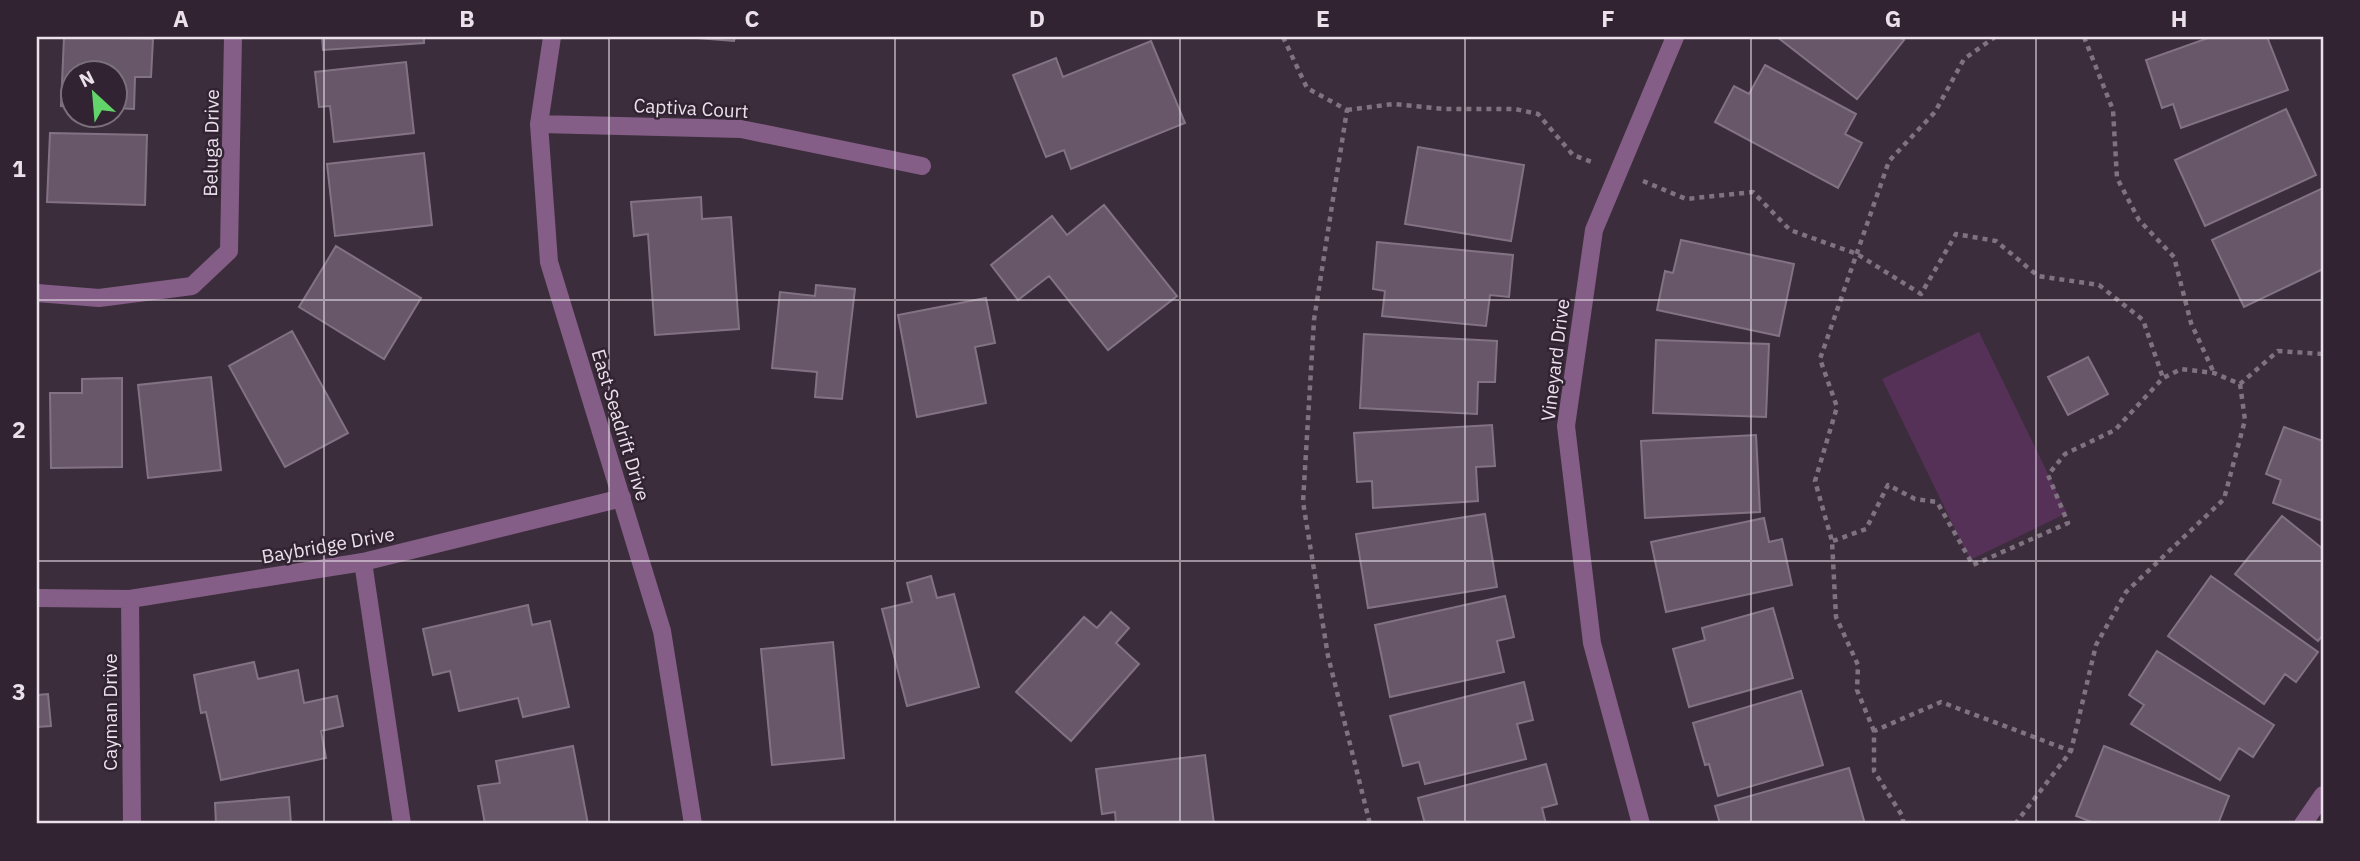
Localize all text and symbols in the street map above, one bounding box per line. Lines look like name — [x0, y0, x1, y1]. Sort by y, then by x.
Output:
text: A — [173, 3, 189, 33]
text: B — [459, 3, 475, 33]
text: C — [745, 3, 760, 33]
text: D — [1029, 3, 1045, 33]
text: E — [1316, 3, 1330, 33]
text: F — [1601, 3, 1615, 33]
text: G — [1885, 3, 1901, 33]
text: H — [2171, 3, 2187, 33]
north arrow — [60, 60, 130, 130]
text: N — [75, 65, 98, 93]
street label: Beluga Drive — [198, 89, 224, 197]
street label: Captiva Court — [633, 93, 749, 123]
text: 1 — [12, 153, 26, 183]
street label: Vineyard Drive — [1536, 297, 1574, 423]
street label: East Seadrift Drive — [587, 346, 655, 504]
text: 2 — [12, 414, 26, 444]
street label: Baybridge Drive — [260, 521, 396, 569]
street label: Cayman Drive — [98, 653, 122, 771]
text: 3 — [12, 676, 26, 706]

